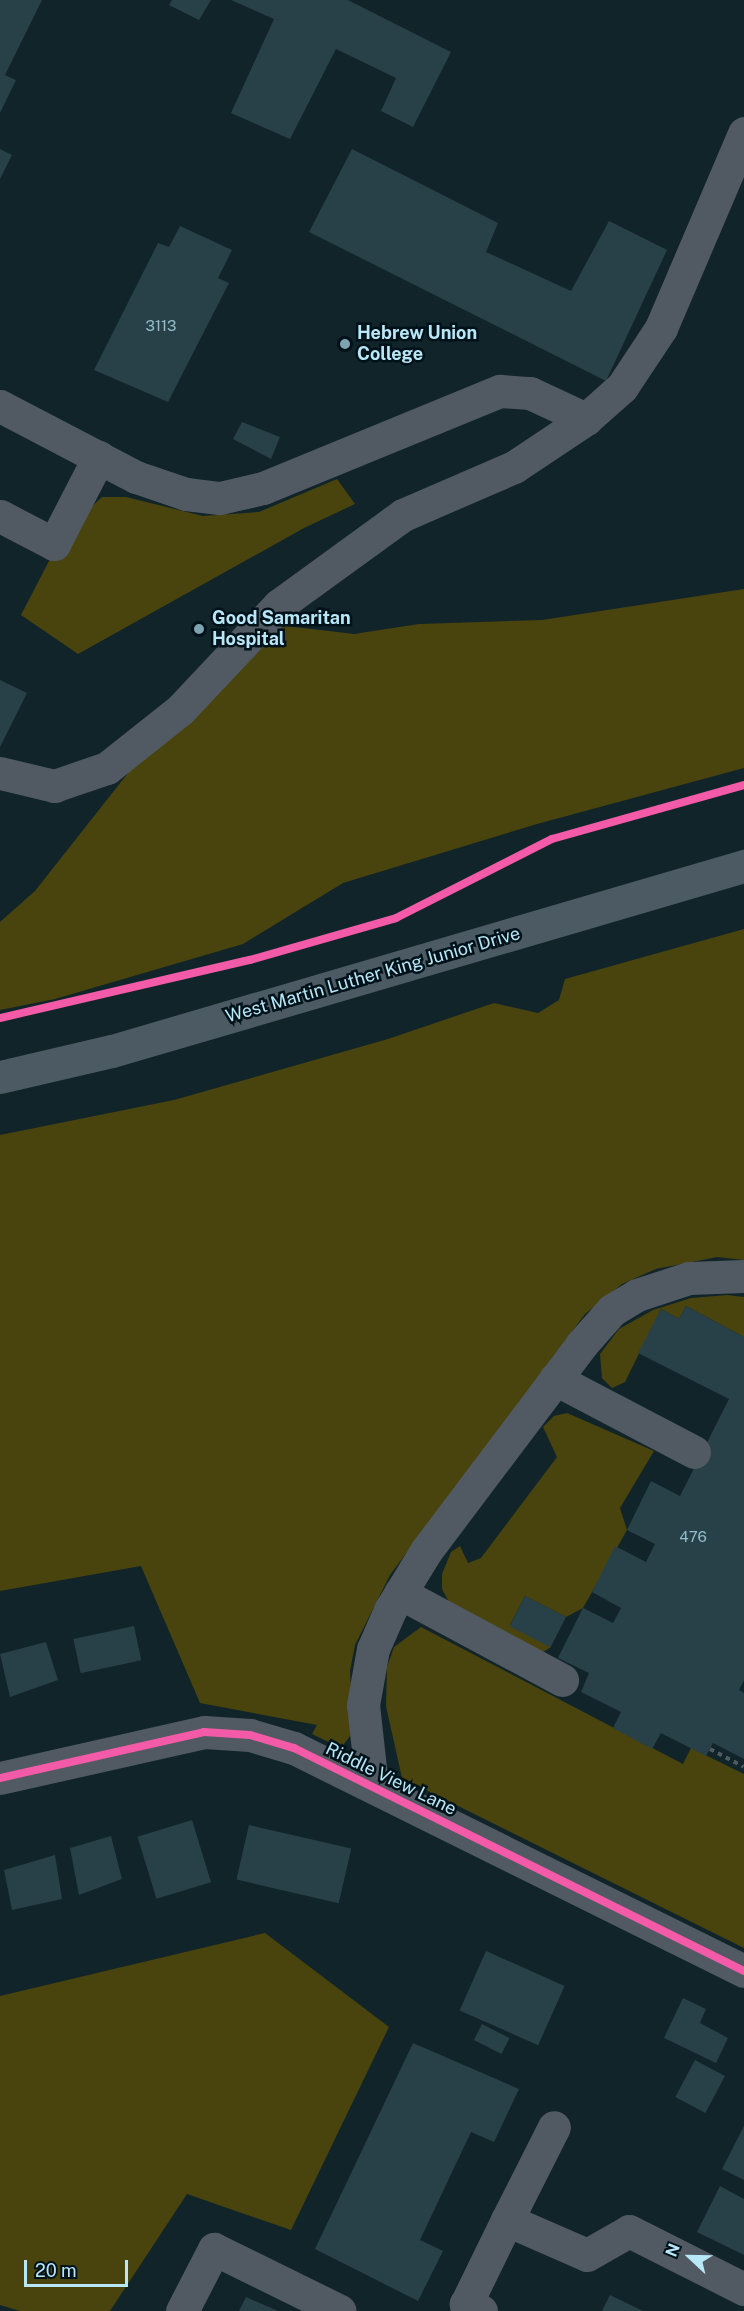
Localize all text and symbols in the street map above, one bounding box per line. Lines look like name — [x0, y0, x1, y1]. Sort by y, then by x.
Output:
house number: 3113 — [145, 317, 177, 335]
place label: Hebrew Union College — [357, 323, 477, 366]
marker: Hebrew Union College — [338, 337, 352, 351]
place label: Good Samaritan Hospital — [212, 608, 351, 650]
marker: Good Samaritan Hospital — [190, 620, 208, 638]
street label: West Martin Luther King Junior Drive — [223, 923, 523, 1027]
house number: 476 — [679, 1528, 707, 1546]
street label: Riddle View Lane — [322, 1738, 460, 1820]
north arrow — [660, 2227, 720, 2287]
text: N — [662, 2241, 684, 2259]
scale bar — [27, 2248, 130, 2286]
text: 20 m — [35, 2260, 77, 2281]

